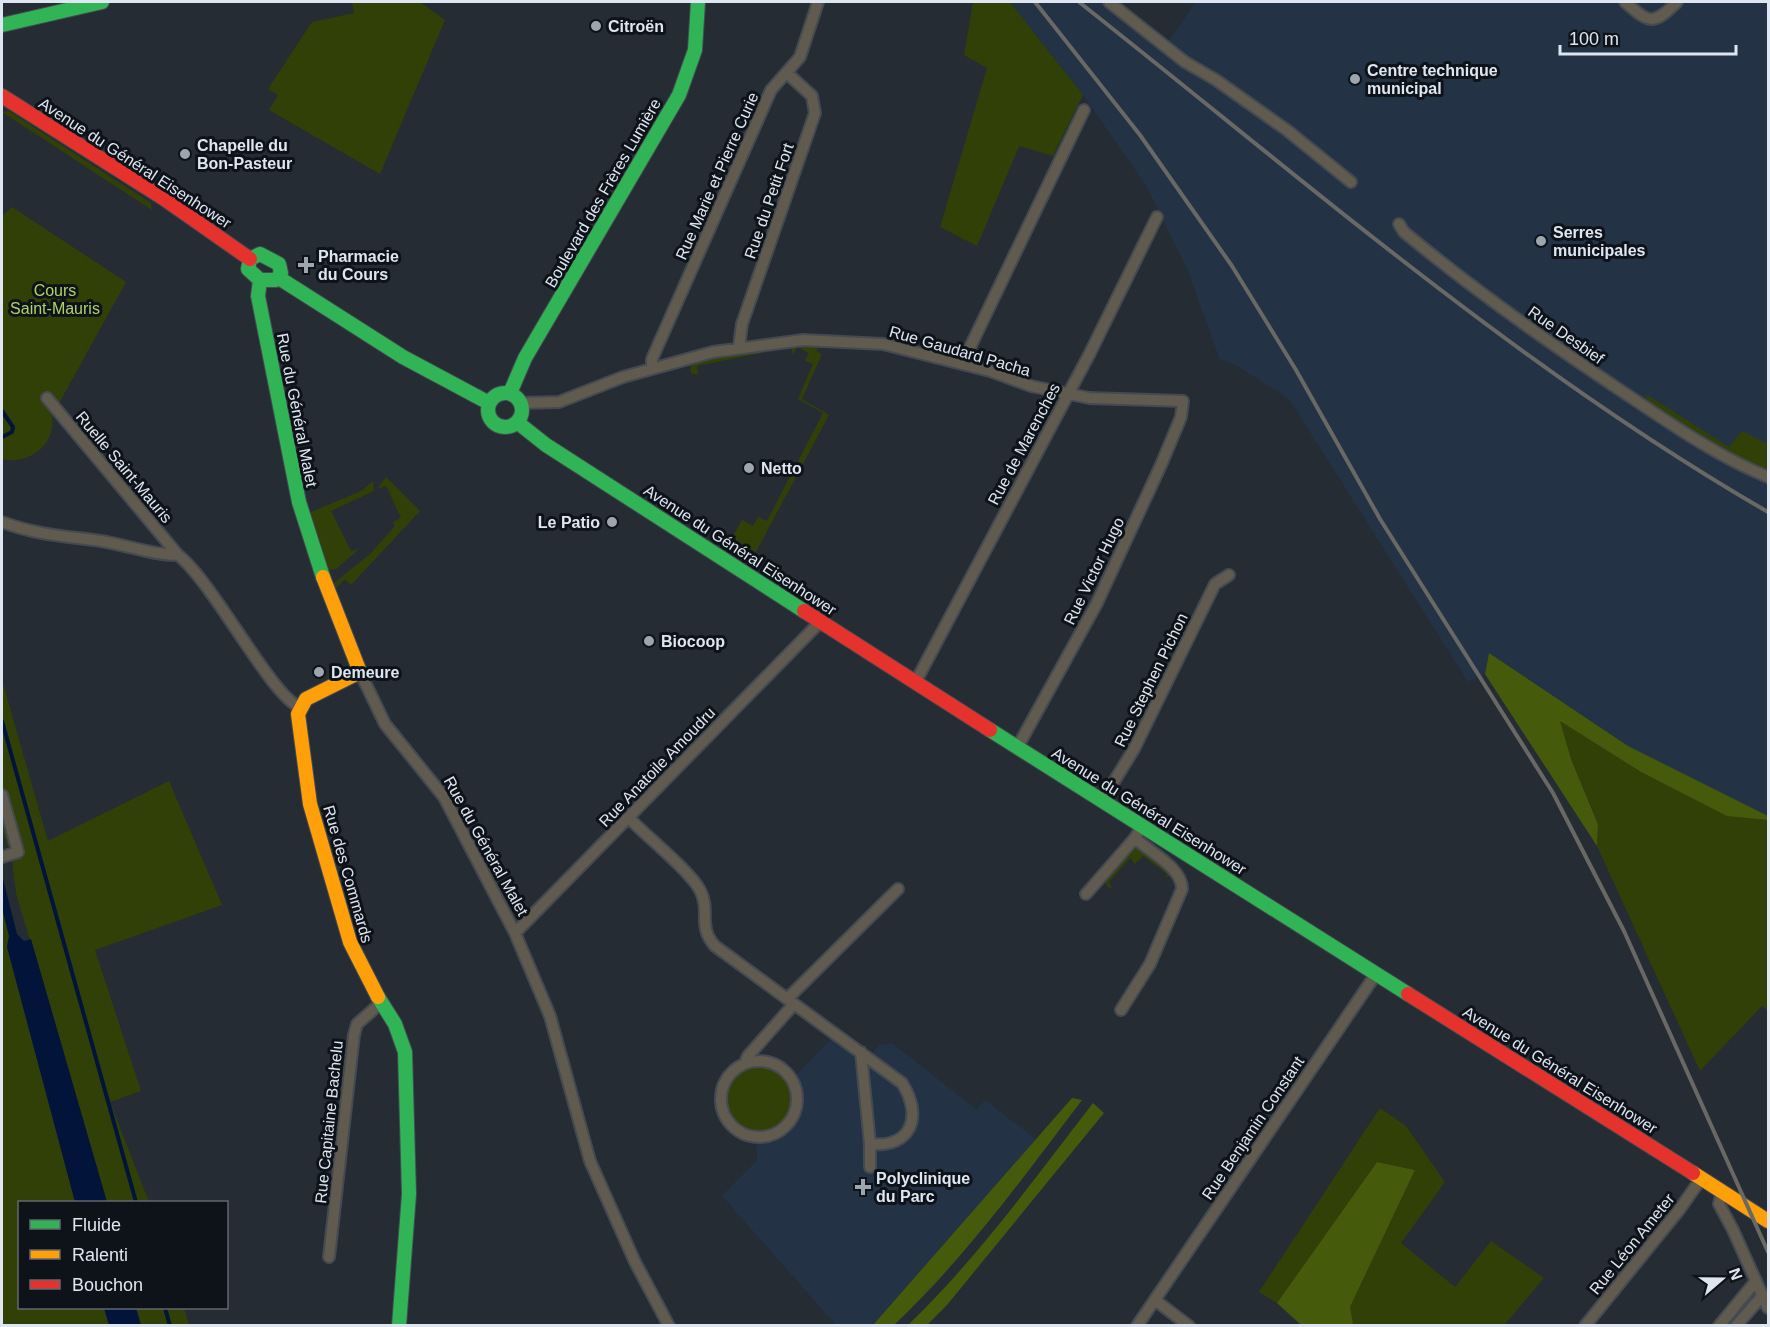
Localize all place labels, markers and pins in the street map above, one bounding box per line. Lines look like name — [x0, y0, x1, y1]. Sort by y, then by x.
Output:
place label: Citroën — [608, 18, 664, 35]
marker: Citroën — [589, 19, 603, 33]
place label: Centre technique municipal — [1367, 62, 1498, 97]
marker: Centre technique municipal — [1348, 72, 1362, 86]
place label: Chapelle du Bon-Pasteur — [197, 137, 292, 172]
marker: Chapelle du Bon-Pasteur — [178, 147, 192, 161]
place label: Serres municipales — [1553, 224, 1646, 259]
marker: Serres municipales — [1534, 234, 1548, 248]
place label: Pharmacie du Cours — [318, 248, 399, 283]
marker: Pharmacie du Cours — [299, 258, 313, 272]
place label: Netto — [761, 460, 802, 477]
marker: Netto — [742, 461, 756, 475]
place label: Le Patio — [538, 514, 600, 531]
marker: Le Patio — [605, 515, 619, 529]
place label: Biocoop — [661, 633, 725, 650]
marker: Biocoop — [642, 634, 656, 648]
place label: Demeure — [331, 664, 400, 681]
marker: Demeure — [312, 665, 326, 679]
place label: Polyclinique du Parc — [876, 1170, 970, 1205]
marker: Polyclinique du Parc — [854, 1178, 872, 1196]

